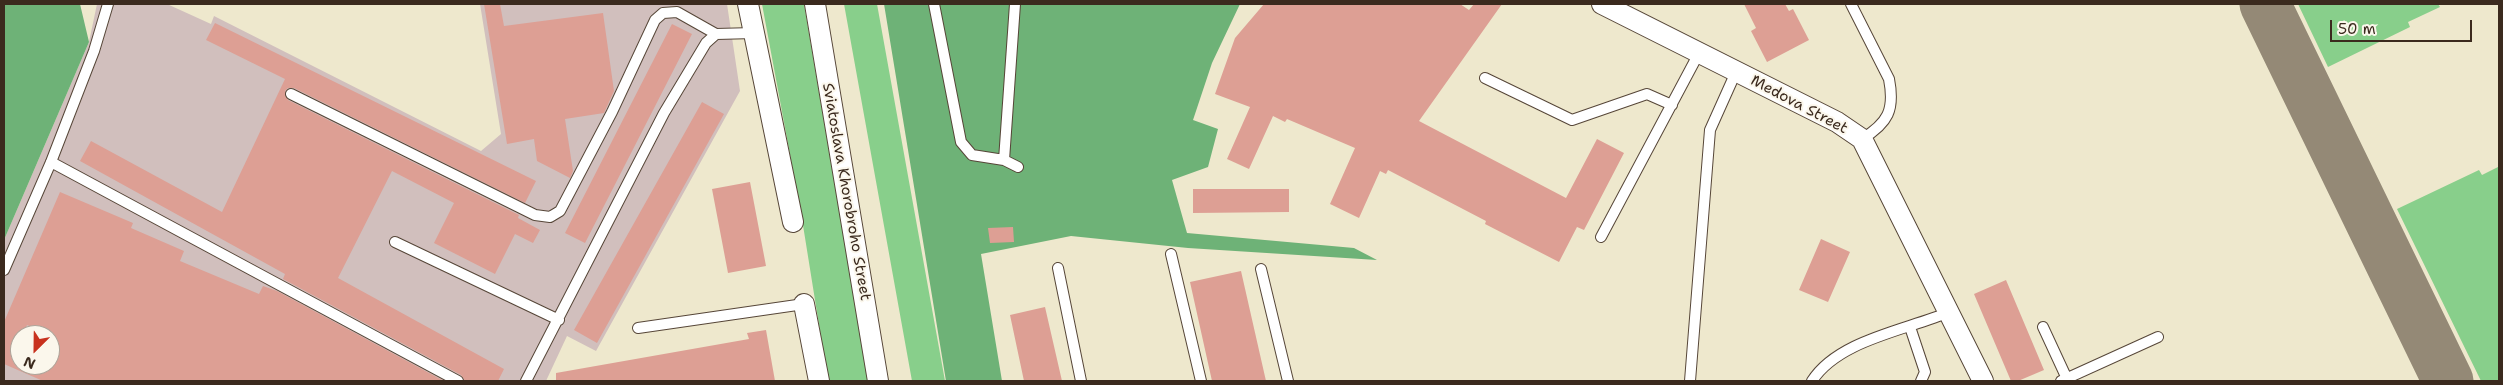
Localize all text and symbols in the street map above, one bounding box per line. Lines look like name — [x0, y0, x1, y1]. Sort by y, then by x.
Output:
scale bar — [2333, 10, 2476, 42]
text: 50 m — [2338, 19, 2376, 39]
street label: Medova Street — [1747, 72, 1851, 138]
street label: Sviatoslava Khorobroho Street — [818, 82, 874, 302]
north arrow — [10, 325, 60, 375]
text: N — [21, 352, 38, 373]

